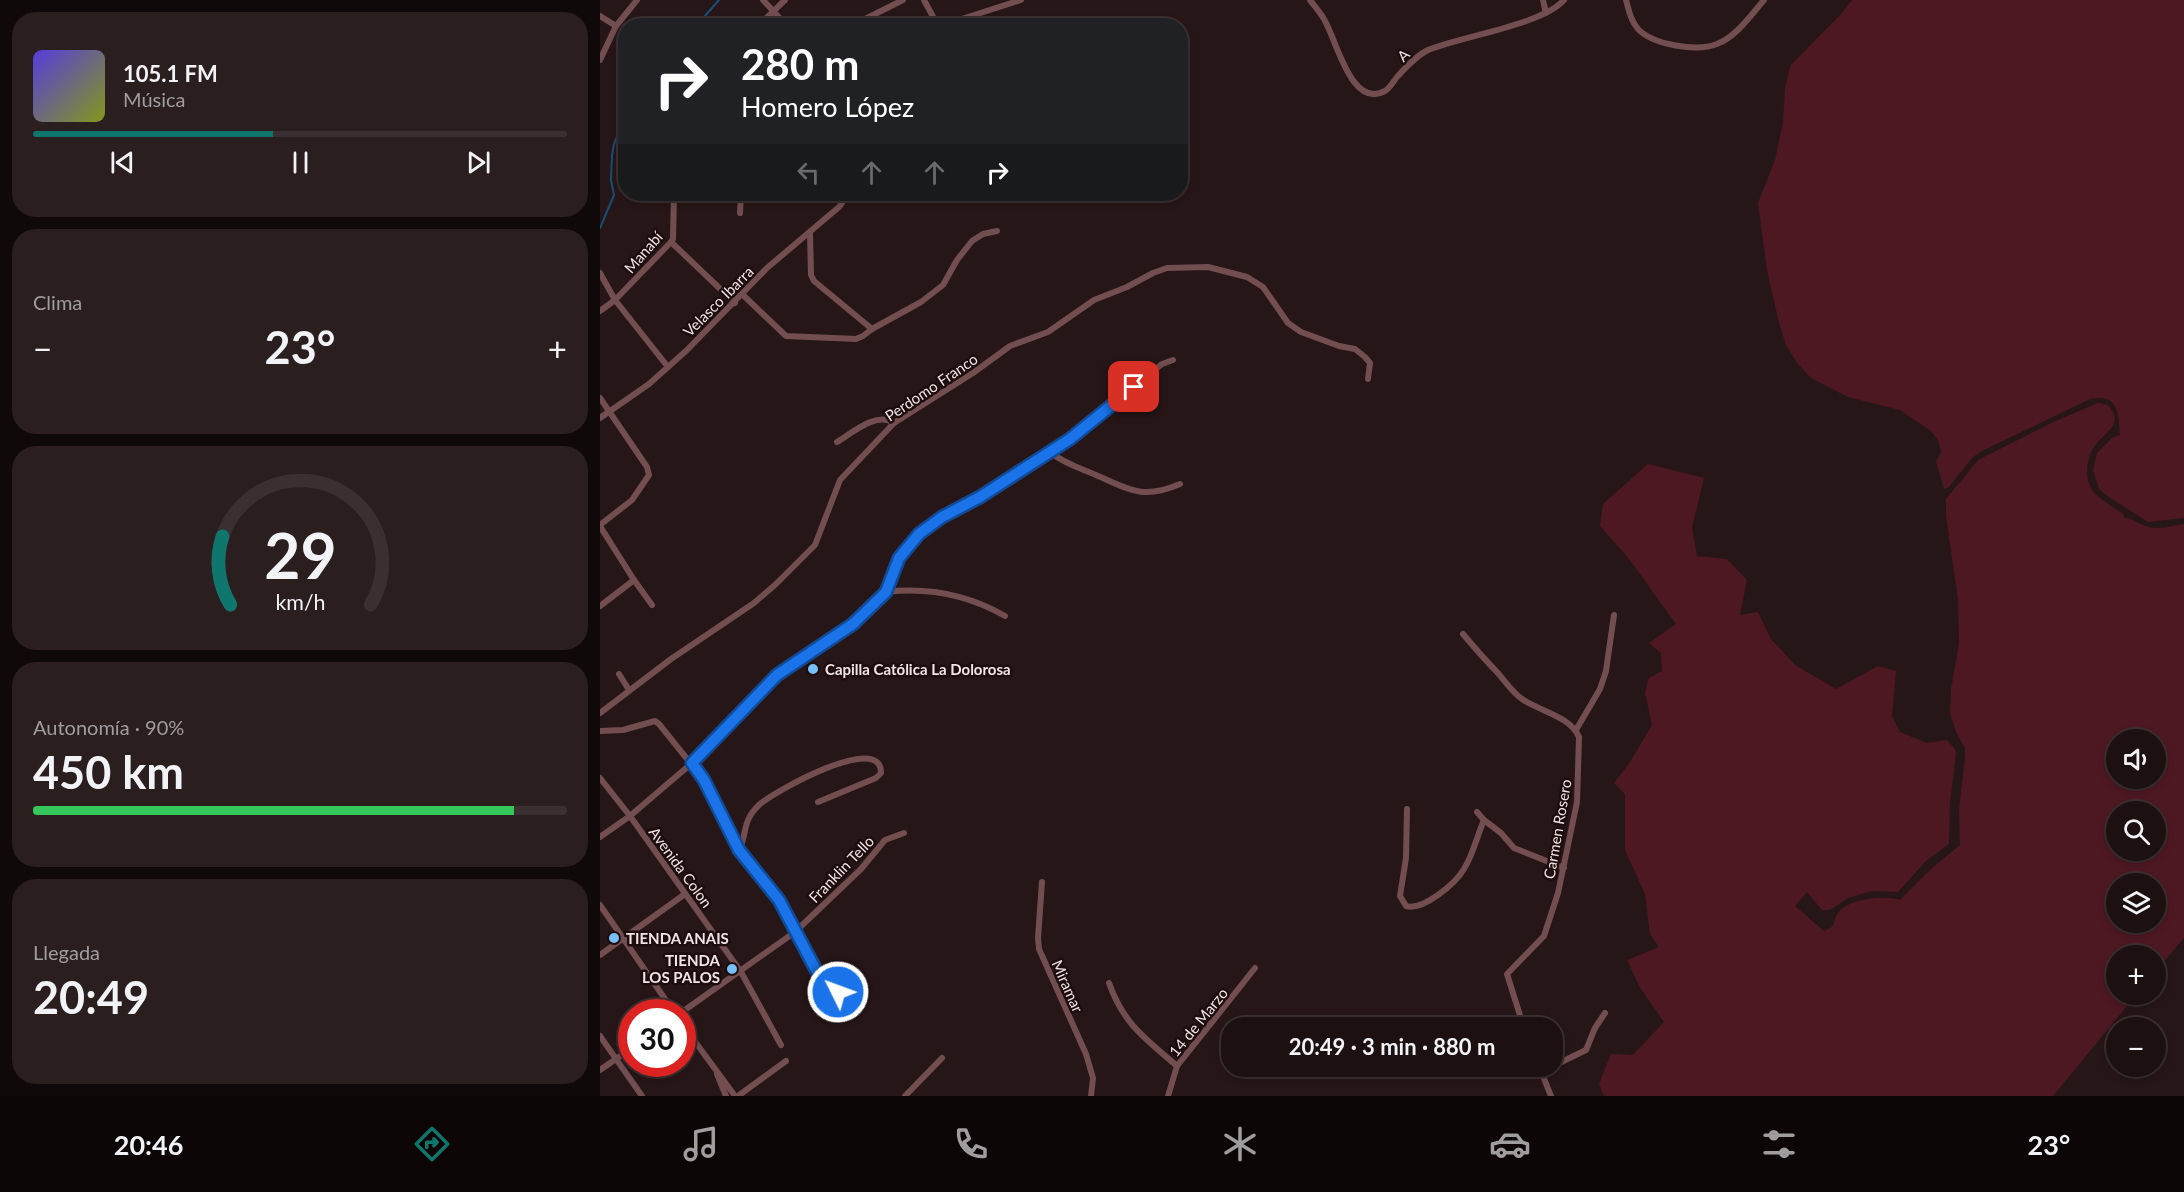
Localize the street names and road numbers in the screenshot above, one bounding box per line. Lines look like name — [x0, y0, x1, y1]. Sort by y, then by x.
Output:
street label: A — [1393, 44, 1414, 65]
street label: Manabí — [620, 227, 667, 276]
street label: Velasco Ibarra — [679, 262, 757, 340]
street label: Perdomo Franco — [881, 349, 981, 425]
street label: Carmen Rosero — [1539, 778, 1575, 880]
street label: Avenida Colon — [646, 823, 716, 911]
street label: Franklin Tello — [805, 832, 877, 906]
street label: Miramar — [1048, 957, 1088, 1015]
street label: 14 de Marzo — [1165, 984, 1231, 1060]

